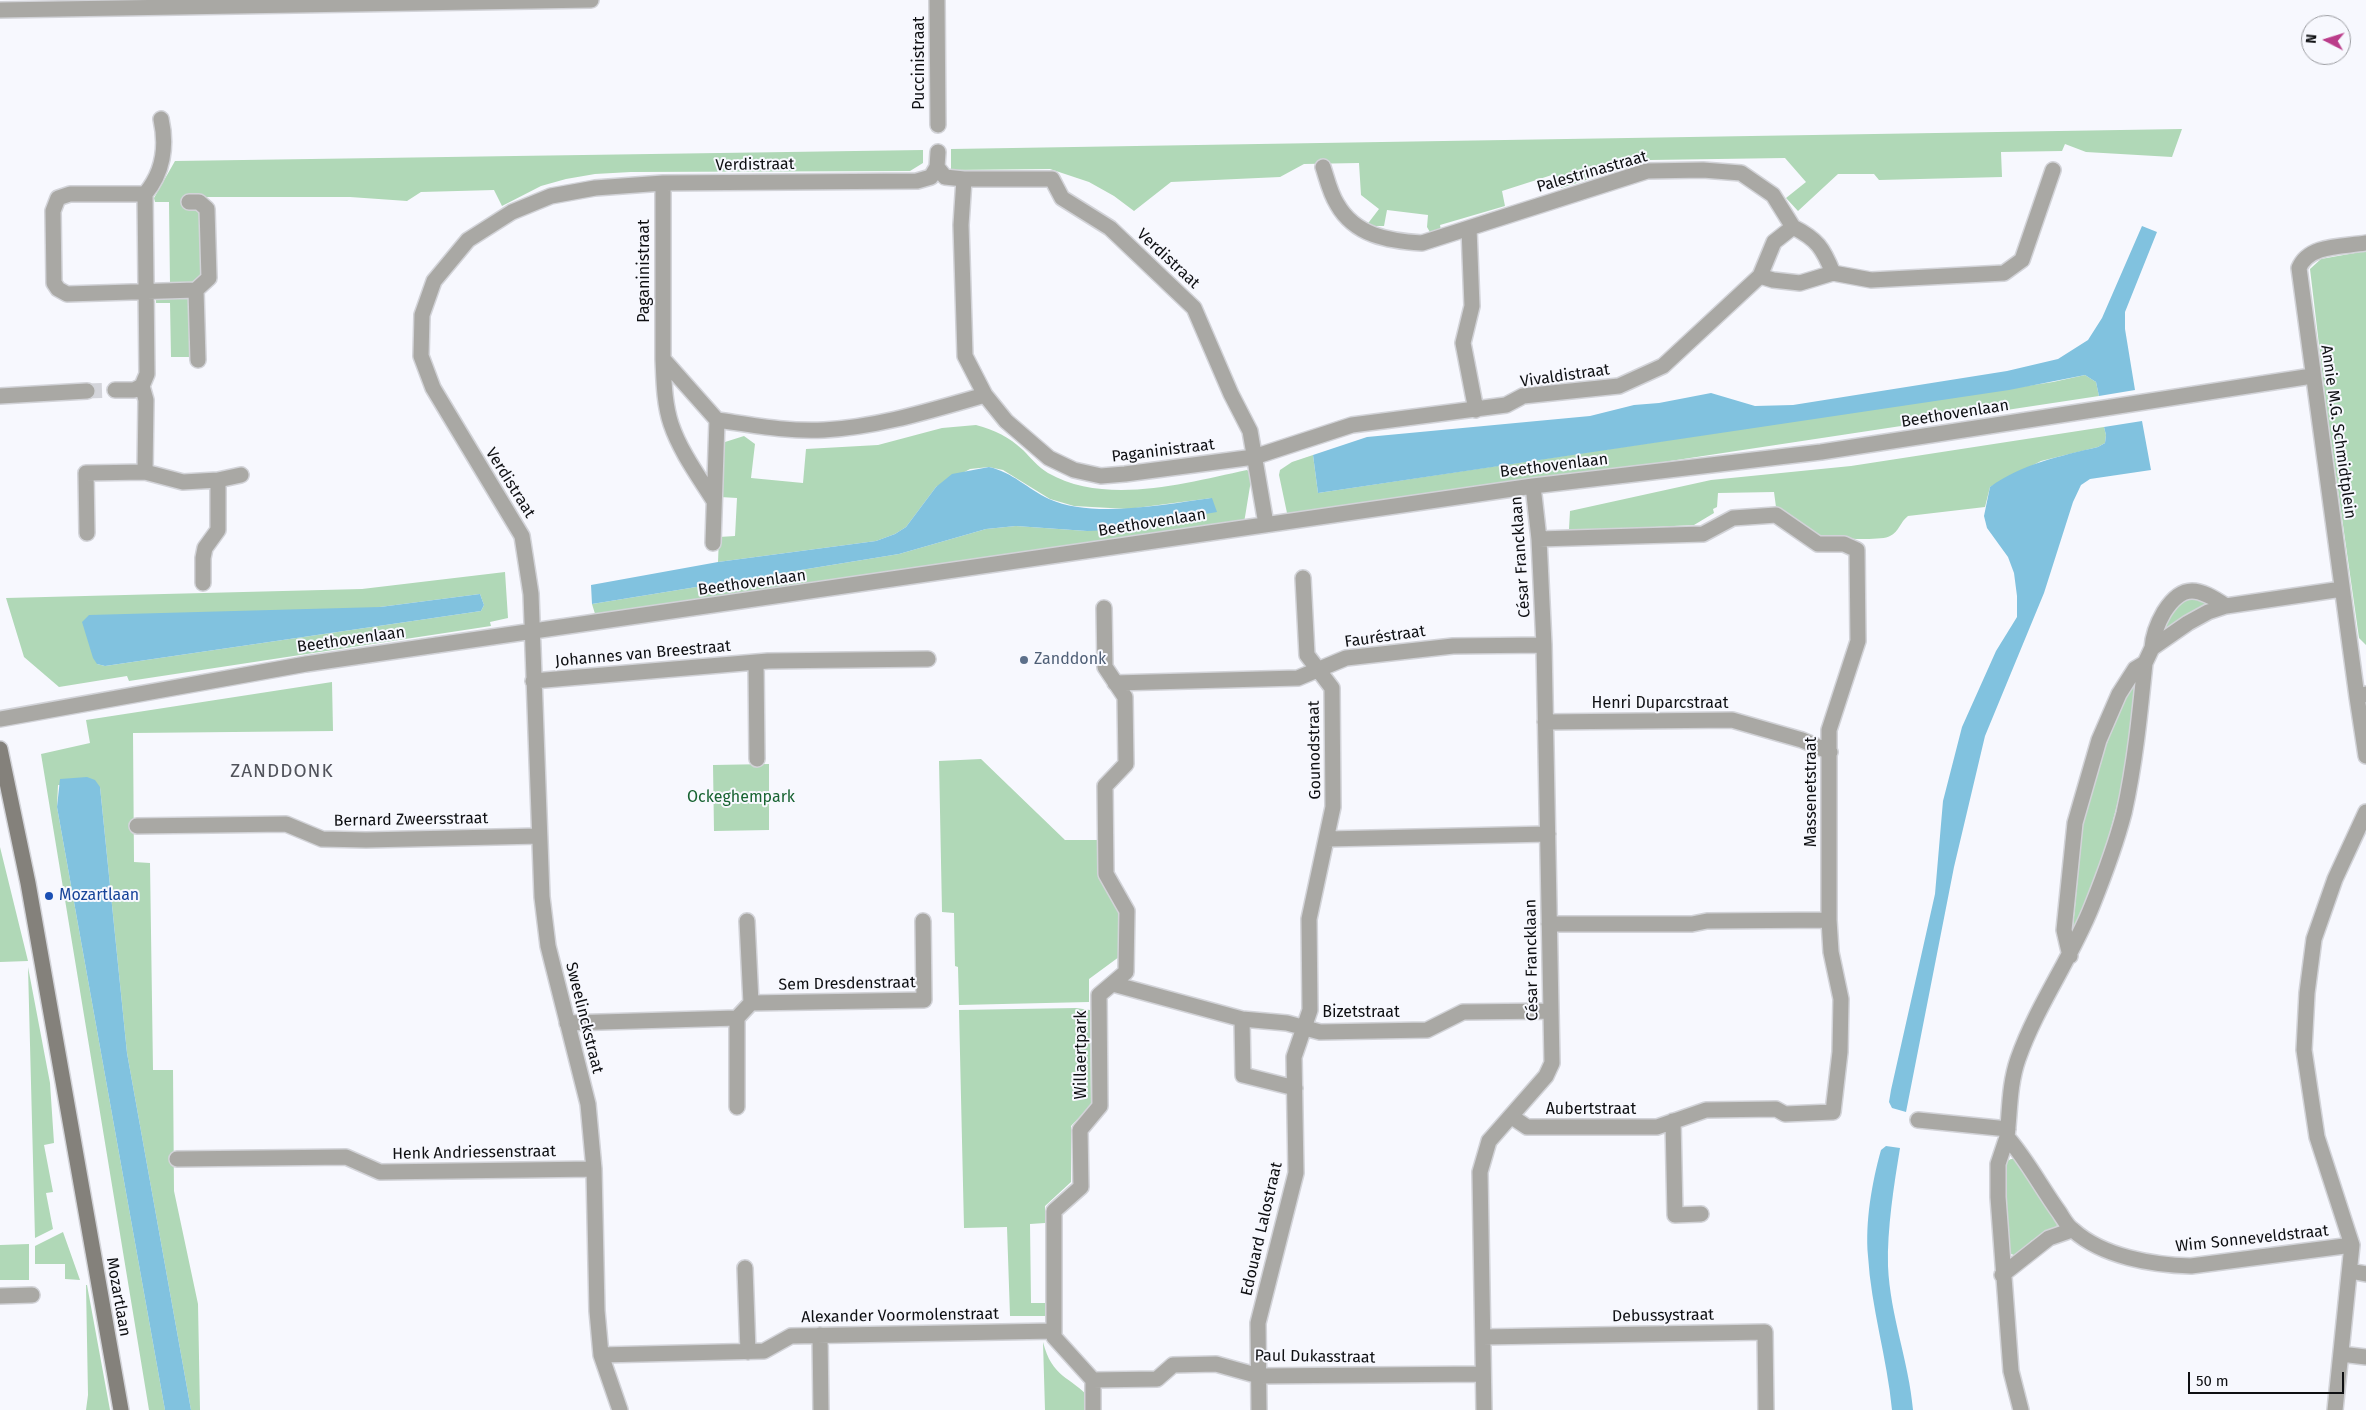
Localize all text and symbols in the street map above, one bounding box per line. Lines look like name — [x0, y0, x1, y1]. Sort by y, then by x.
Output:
north arrow — [2301, 15, 2351, 65]
street label: Puccinistraat — [910, 16, 930, 110]
text: N — [2303, 33, 2320, 44]
street label: Palestrinastraat — [1535, 147, 1649, 197]
street label: Verdistraat — [715, 155, 795, 175]
street label: Paganinistraat — [635, 219, 655, 323]
street label: Verdistraat — [1133, 225, 1203, 293]
street label: Annie M.G. Schmidtplein — [2316, 344, 2360, 520]
street label: Vivaldistraat — [1519, 360, 1611, 392]
street label: Beethovenlaan — [1900, 396, 2010, 432]
street label: Paganinistraat — [1111, 435, 1215, 467]
street label: Verdistraat — [481, 444, 539, 522]
street label: Beethovenlaan — [1499, 450, 1609, 482]
street label: César Francklaan — [1507, 496, 1535, 618]
street label: Beethovenlaan — [1097, 505, 1207, 541]
street label: Beethovenlaan — [697, 566, 807, 600]
street label: Fauréstraat — [1343, 622, 1427, 652]
street label: Beethovenlaan — [296, 623, 406, 657]
street label: Johannes van Breestraat — [554, 637, 732, 671]
place label: Zanddonk — [1034, 650, 1106, 670]
marker: Zanddonk — [1018, 654, 1030, 666]
street label: Henri Duparcstraat — [1592, 694, 1728, 714]
street label: Gounodstraat — [1305, 700, 1325, 800]
street label: Massenetstraat — [1802, 737, 1822, 847]
district label: ZANDDONK — [229, 761, 335, 783]
park label: Ockeghempark — [687, 788, 795, 808]
street label: Bernard Zweersstraat — [334, 809, 488, 831]
place label: Mozartlaan — [59, 886, 139, 906]
marker: Mozartlaan — [43, 890, 55, 902]
street label: César Francklaan — [1521, 899, 1543, 1021]
street label: Sweelinckstraat — [561, 960, 607, 1076]
street label: Sem Dresdenstraat — [778, 973, 916, 995]
street label: Bizetstraat — [1322, 1003, 1400, 1023]
street label: Willaertpark — [1072, 1011, 1092, 1099]
street label: Aubertstraat — [1546, 1100, 1636, 1120]
street label: Henk Andriessenstraat — [392, 1142, 556, 1164]
street label: Edouard Lalostraat — [1237, 1160, 1287, 1298]
street label: Wim Sonneveldstraat — [2175, 1221, 2329, 1257]
street label: Mozartlaan — [102, 1256, 134, 1338]
street label: Alexander Voormolenstraat — [801, 1305, 999, 1327]
street label: Debussystraat — [1612, 1306, 1714, 1326]
street label: Paul Dukasstraat — [1254, 1346, 1376, 1368]
scale bar — [2191, 1362, 2347, 1394]
text: 50 m — [2196, 1372, 2229, 1390]

